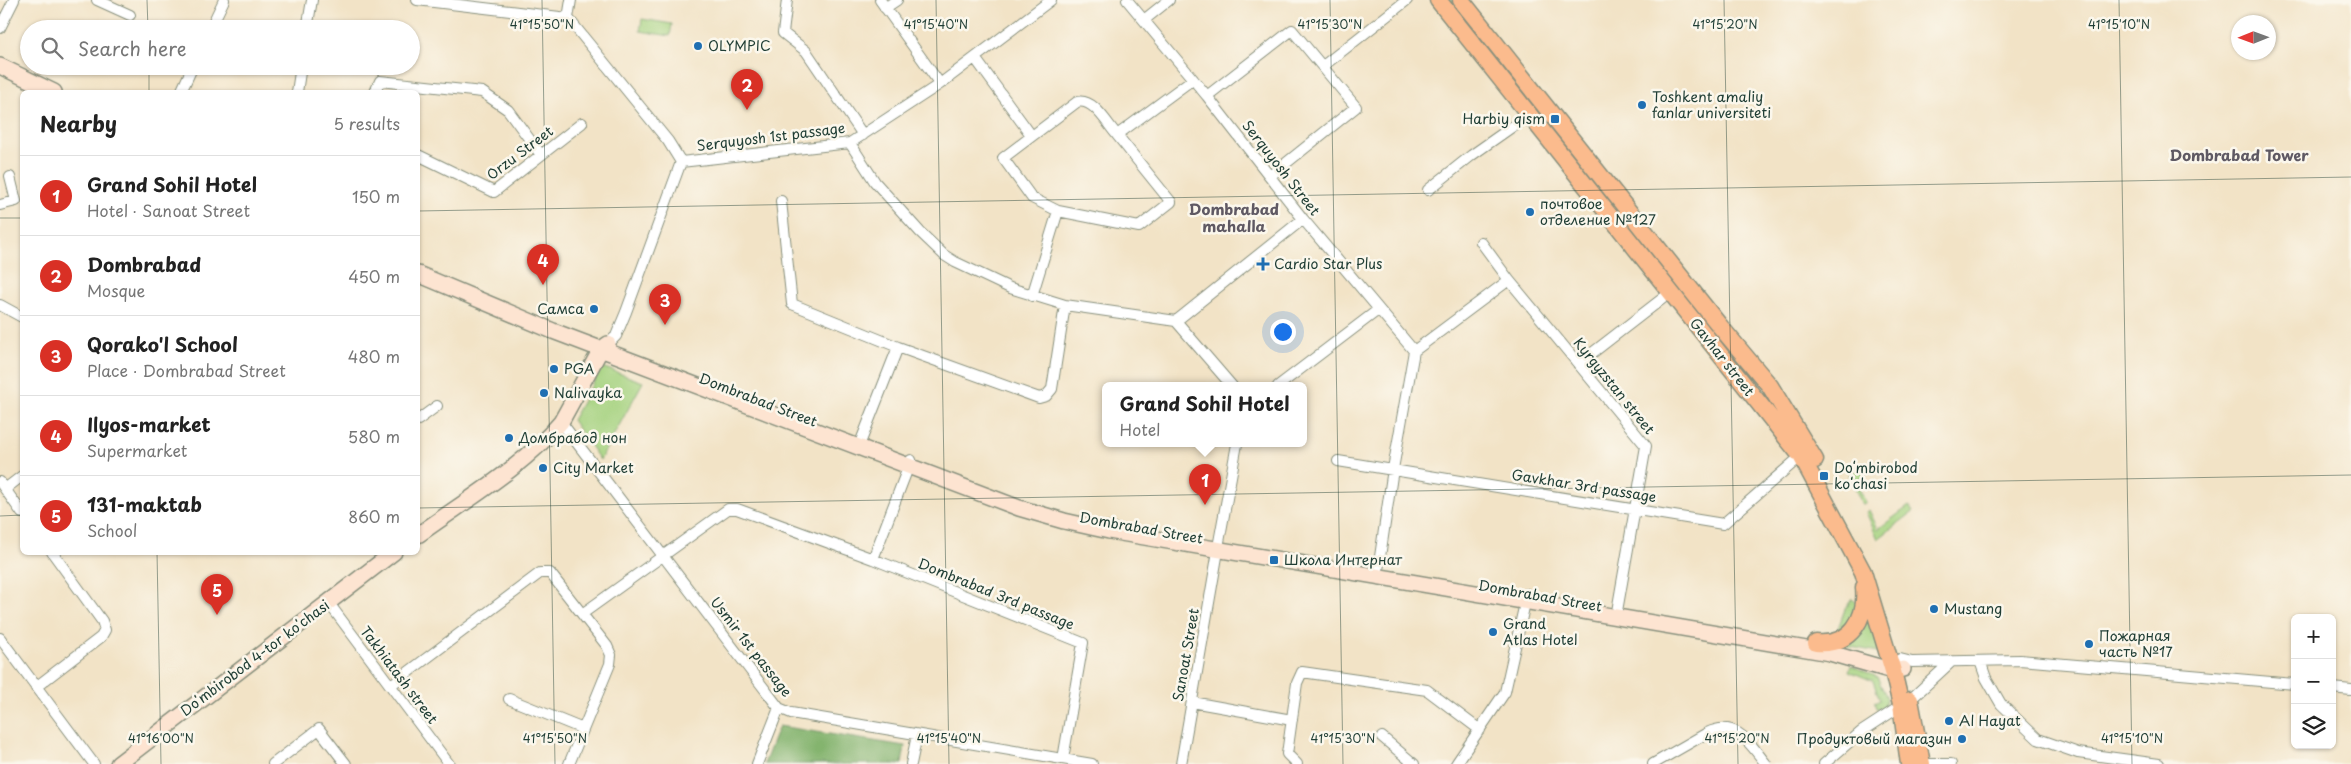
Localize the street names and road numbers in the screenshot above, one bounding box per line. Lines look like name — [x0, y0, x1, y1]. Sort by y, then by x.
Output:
street label: Serquyosh Street — [1237, 116, 1325, 220]
street label: Serquyosh 1st passage — [696, 117, 846, 156]
street label: Orzu Street — [482, 120, 558, 185]
street label: Gavhar street — [1685, 313, 1760, 401]
street label: Kyrgyzstan street — [1569, 333, 1660, 439]
street label: Dombrabad Street — [696, 367, 821, 432]
street label: Gavkhar 3rd passage — [1510, 464, 1658, 507]
street label: Dombrabad Street — [1078, 506, 1205, 549]
street label: Dombrabad 3rd passage — [915, 553, 1078, 635]
street label: Dombrabad Street — [1477, 574, 1604, 617]
street label: Usmir 1st passage — [706, 592, 797, 701]
street label: Doʻmbirobod 4-tor koʻchasi — [176, 594, 334, 721]
street label: Sanoat Street — [1167, 606, 1204, 703]
street label: Takhiatash street — [356, 621, 443, 728]

